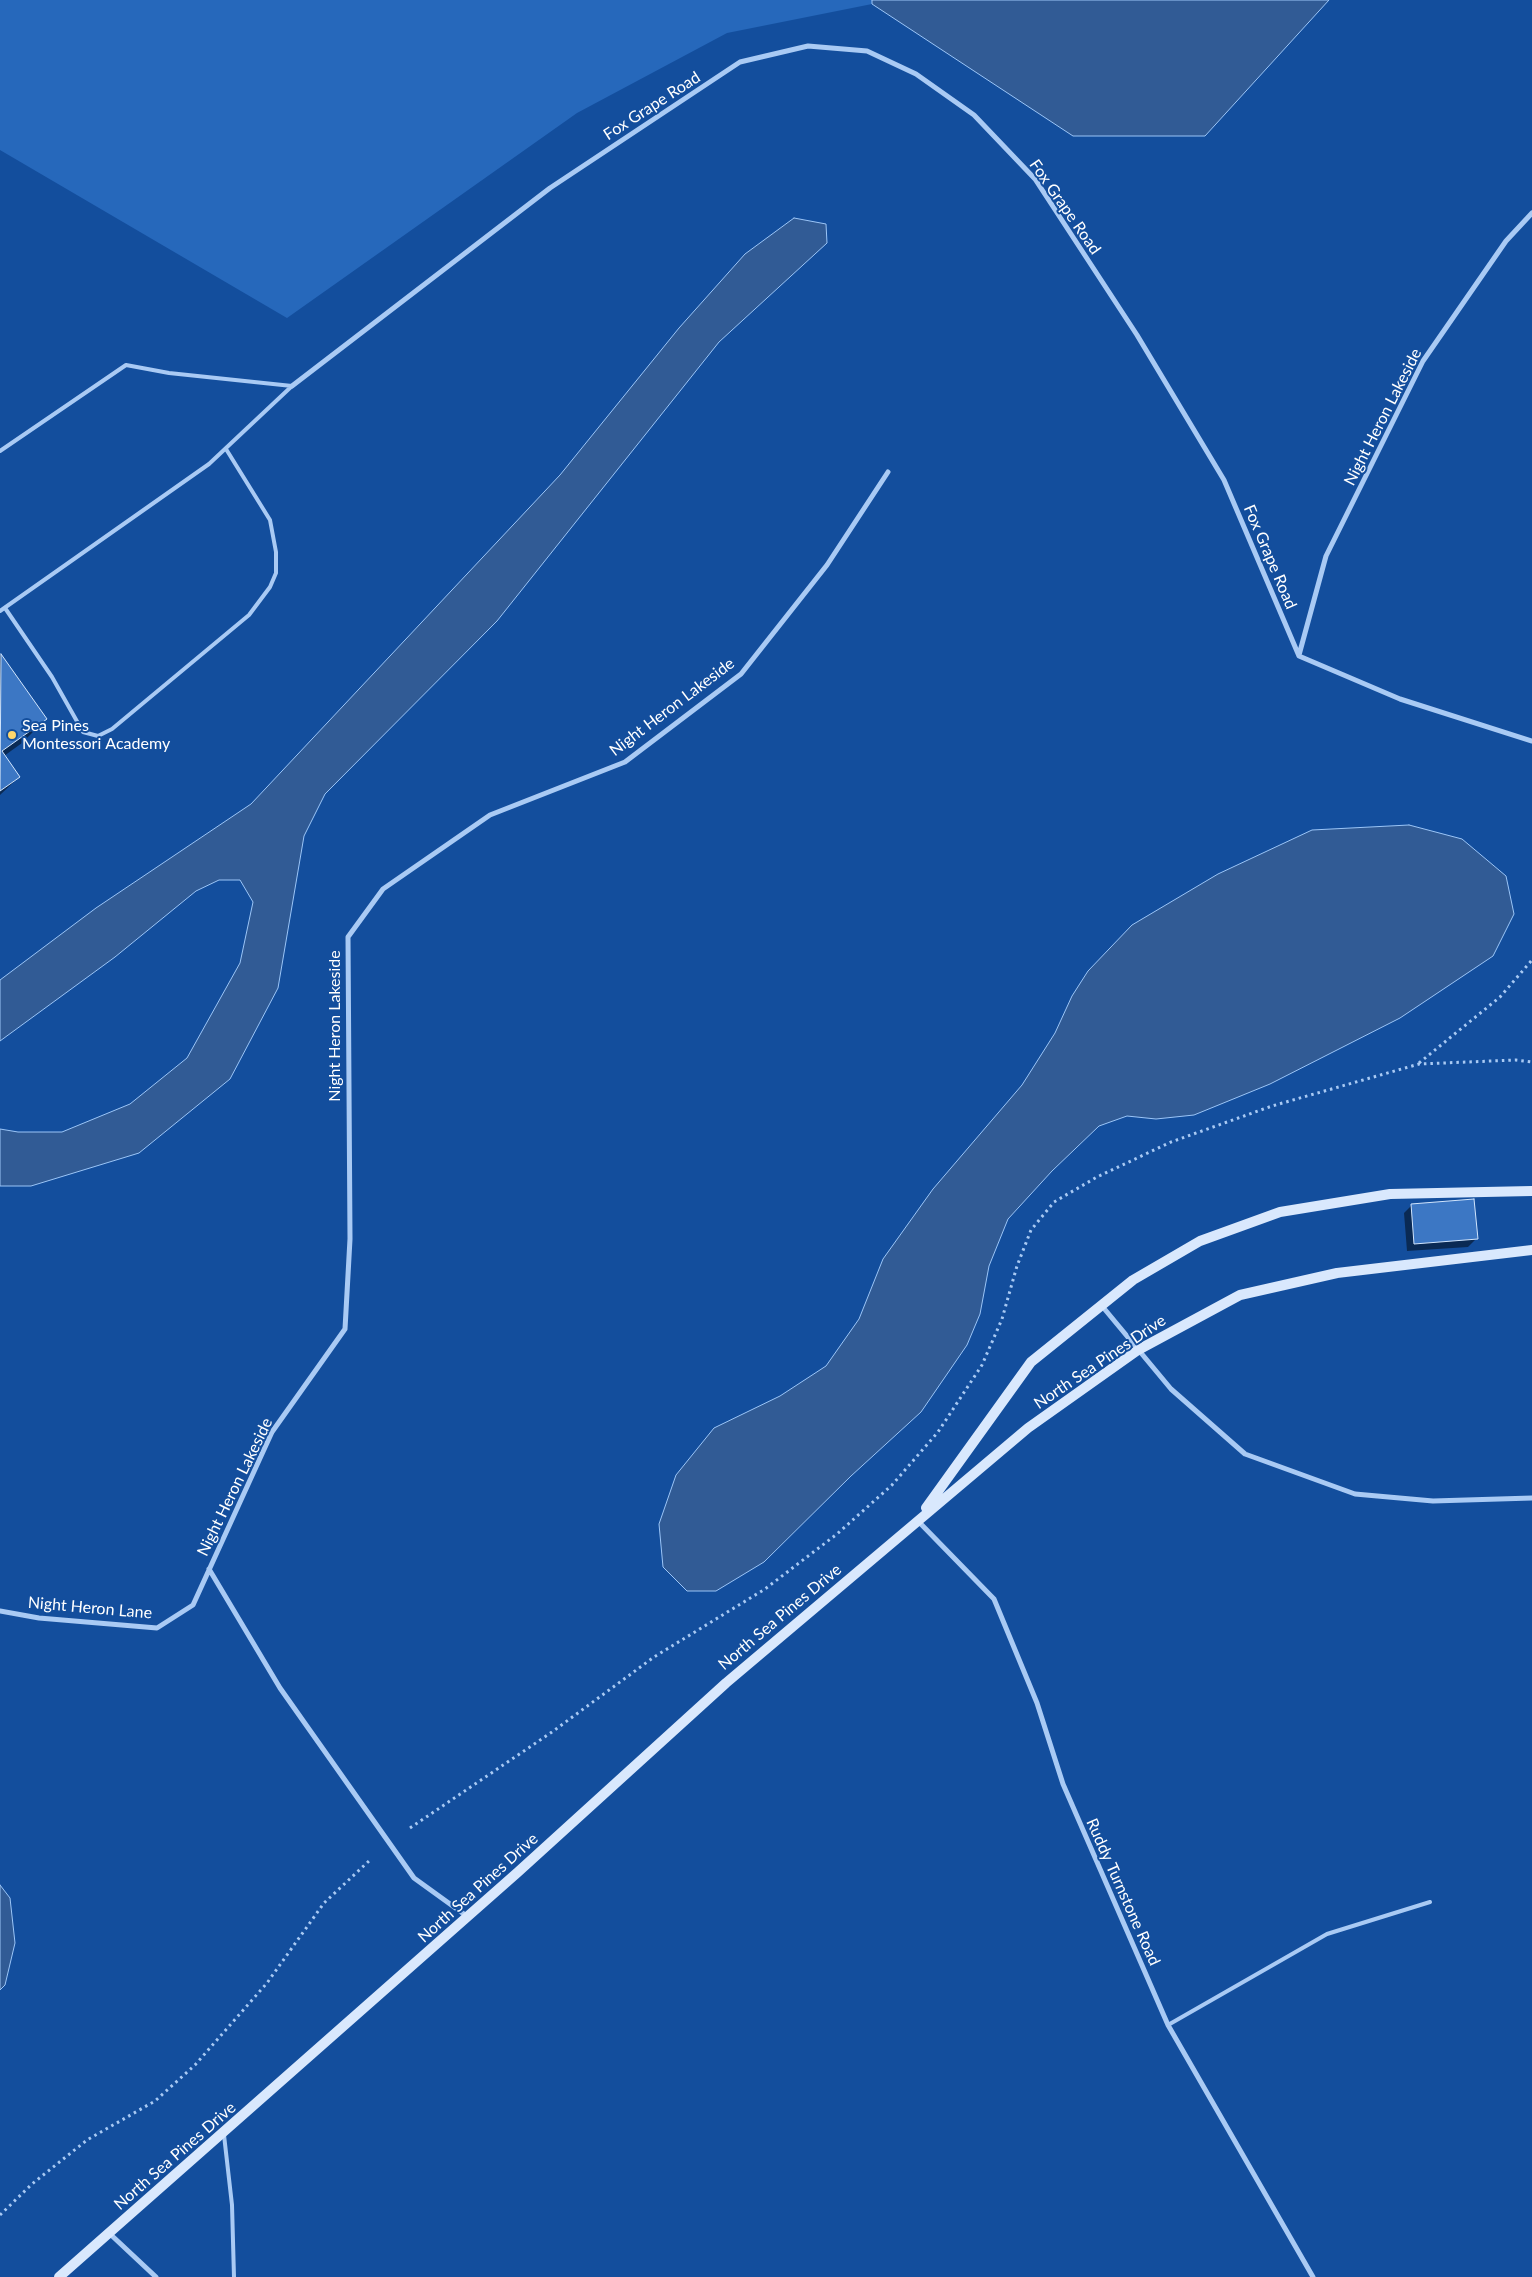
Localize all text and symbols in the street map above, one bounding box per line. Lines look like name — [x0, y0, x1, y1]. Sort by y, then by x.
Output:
street label: Fox Grape Road — [600, 68, 704, 144]
street label: Fox Grape Road — [1025, 156, 1105, 258]
street label: Night Heron Lakeside — [1340, 345, 1426, 489]
street label: Fox Grape Road — [1239, 502, 1301, 612]
street label: Night Heron Lakeside — [606, 654, 738, 760]
place label: Sea Pines Montessori Academy — [22, 716, 170, 754]
marker: Sea Pines Montessori Academy — [6, 729, 18, 741]
street label: Night Heron Lakeside — [325, 950, 345, 1102]
street label: North Sea Pines Drive — [1031, 1311, 1169, 1413]
street label: Night Heron Lakeside — [193, 1415, 277, 1559]
street label: North Sea Pines Drive — [715, 1560, 845, 1674]
street label: Night Heron Lane — [27, 1593, 153, 1623]
street label: Ruddy Turnstone Road — [1082, 1815, 1164, 1969]
street label: North Sea Pines Drive — [414, 1829, 542, 1947]
street label: North Sea Pines Drive — [110, 2098, 240, 2214]

